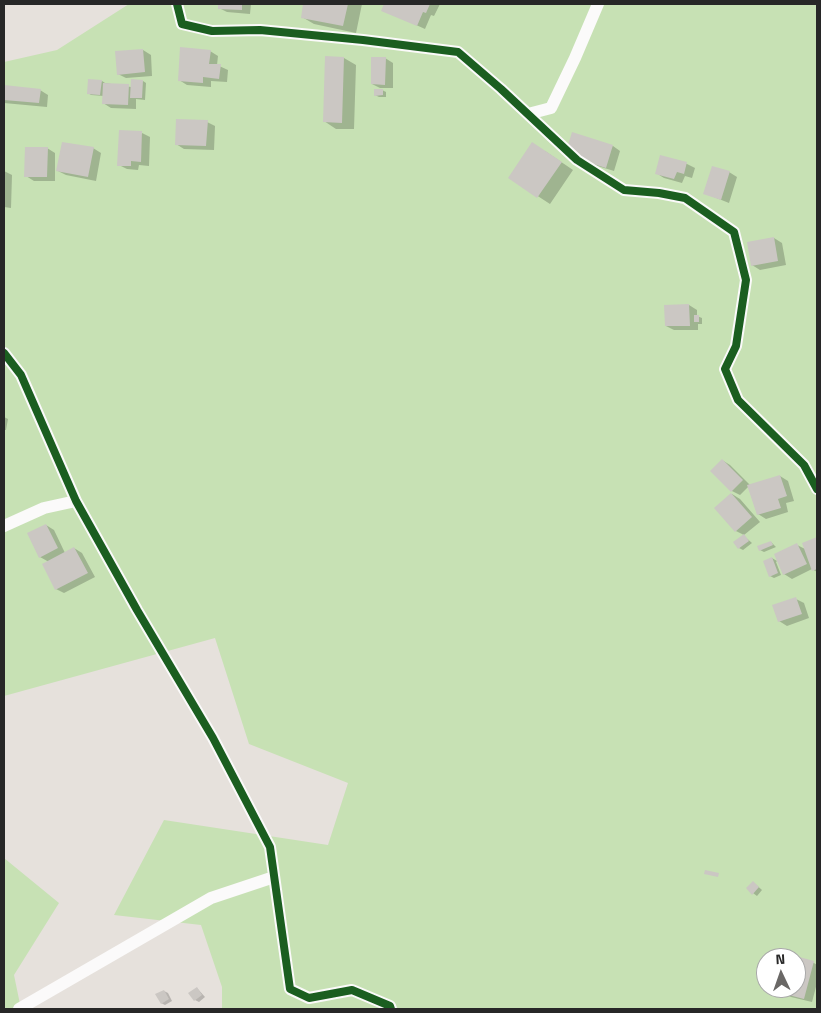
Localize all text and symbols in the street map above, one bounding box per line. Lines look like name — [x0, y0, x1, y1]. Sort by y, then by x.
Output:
north arrow — [756, 948, 806, 998]
text: N — [775, 948, 786, 969]

